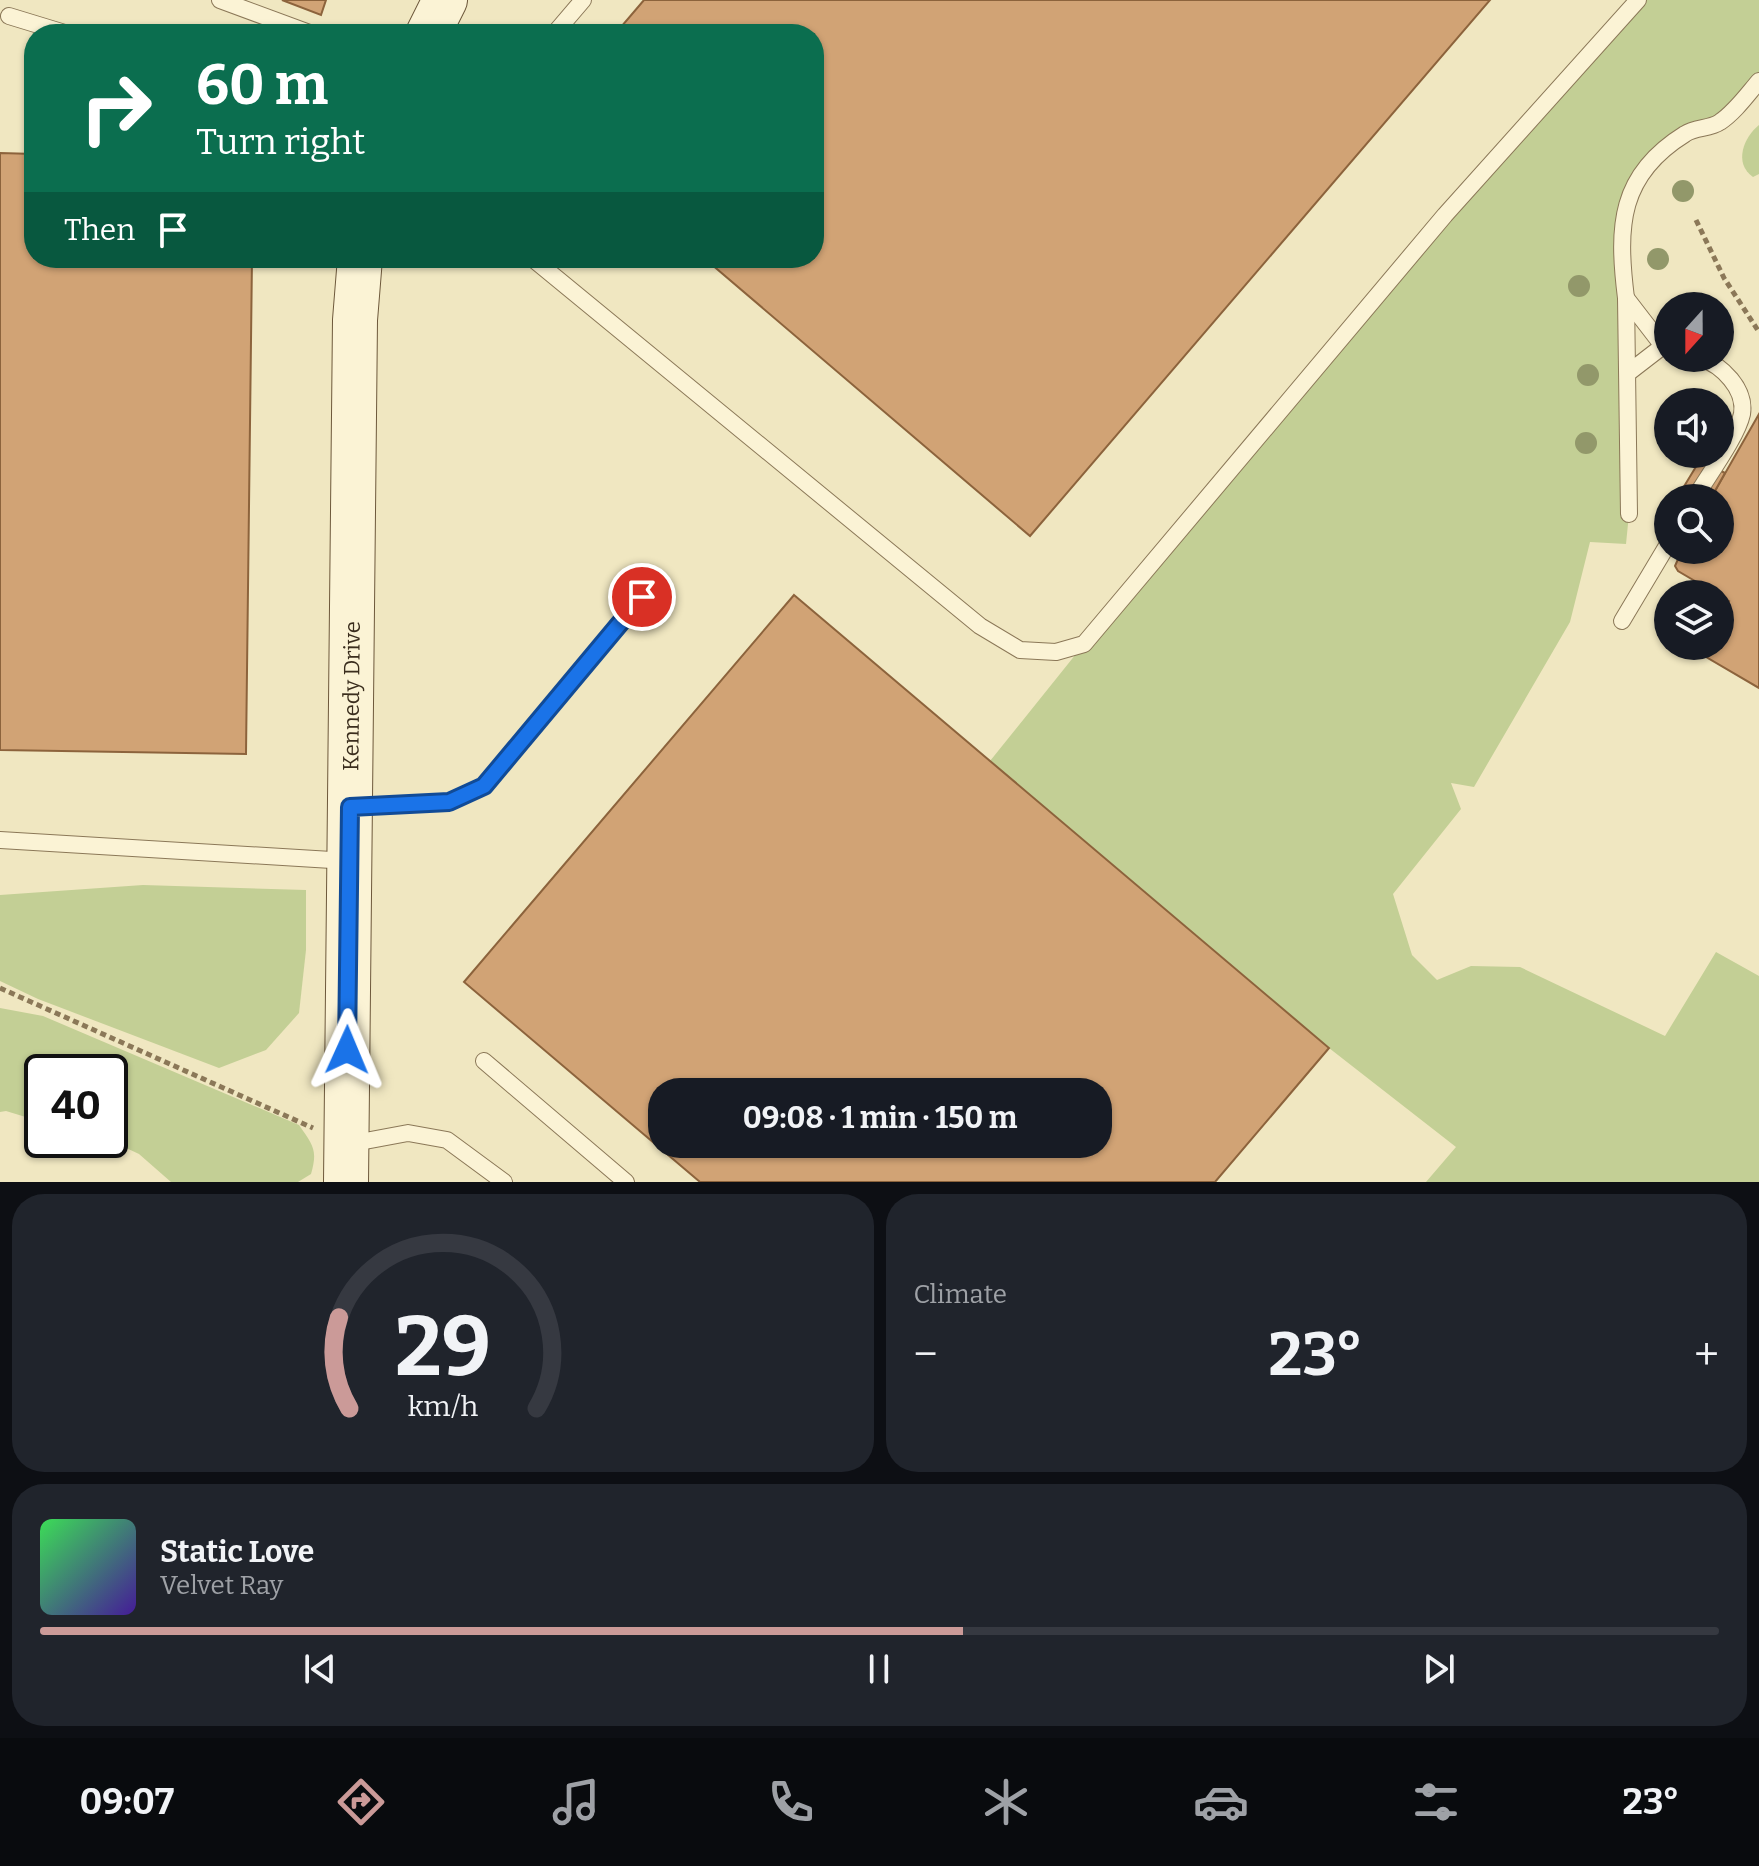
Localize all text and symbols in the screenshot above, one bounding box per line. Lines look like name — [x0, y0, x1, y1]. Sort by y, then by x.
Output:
text: 60 m — [196, 52, 328, 119]
icon: right — [64, 56, 168, 160]
text: Turn right — [196, 120, 365, 164]
icon: arrive — [151, 208, 195, 252]
text: Then — [64, 212, 135, 248]
north arrow — [1654, 292, 1734, 372]
map controls — [1654, 292, 1734, 660]
button: sound — [1654, 388, 1734, 468]
button: search — [1654, 484, 1734, 564]
pin — [608, 563, 676, 631]
icon: arrive — [620, 575, 664, 619]
button: layers — [1654, 580, 1734, 660]
street label: Kennedy Drive — [337, 621, 365, 771]
position arrow — [305, 1008, 389, 1092]
speed limit sign: 40 — [24, 1054, 128, 1158]
text: 09:08 · 1 min · 150 m — [743, 1100, 1017, 1136]
text: Climate — [914, 1279, 1007, 1310]
text: 29 — [395, 1297, 491, 1397]
text: 23° — [1268, 1319, 1363, 1391]
text: − — [914, 1328, 938, 1381]
text: + — [1694, 1328, 1719, 1381]
text: km/h — [407, 1389, 478, 1424]
text: Static Love — [160, 1534, 314, 1570]
text: Velvet Ray — [160, 1570, 283, 1601]
icon: previous — [298, 1647, 342, 1691]
icon: pause — [857, 1647, 901, 1691]
icon: next — [1417, 1647, 1461, 1691]
icon: directions — [333, 1774, 389, 1830]
icon: music — [548, 1774, 604, 1830]
icon: phone — [763, 1774, 819, 1830]
icon: climate — [978, 1774, 1034, 1830]
icon: car — [1193, 1774, 1249, 1830]
icon: filters — [1408, 1774, 1464, 1830]
text: 09:07 — [79, 1780, 174, 1824]
text: 23° — [1623, 1780, 1679, 1824]

